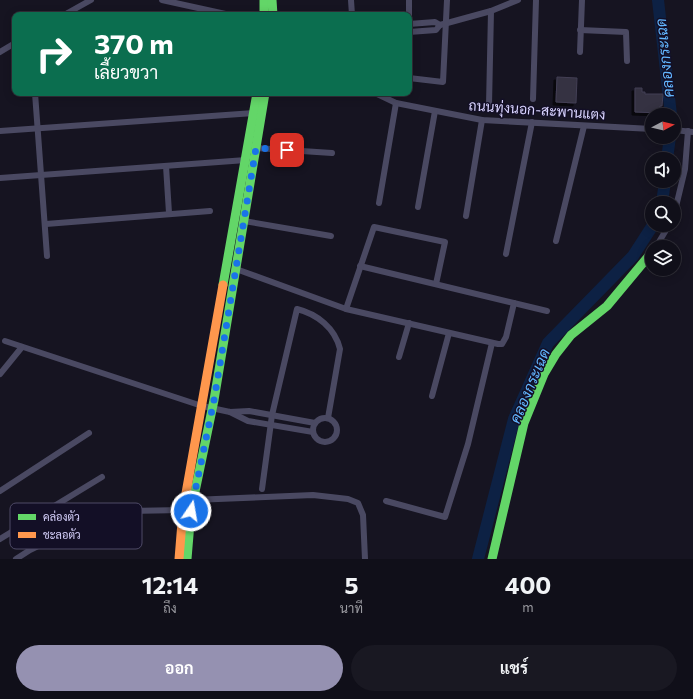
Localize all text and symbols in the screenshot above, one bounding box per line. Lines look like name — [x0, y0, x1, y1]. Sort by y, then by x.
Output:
water label: คลองกระเฉด — [651, 18, 677, 99]
text: 370 m — [94, 26, 174, 60]
icon: right — [28, 28, 80, 80]
text: เลี้ยวขวา — [94, 61, 158, 83]
street label: ถนนทุ่งนอก-สะพานแตง — [468, 96, 606, 125]
north arrow — [645, 108, 681, 144]
map controls — [645, 108, 681, 276]
pin — [270, 133, 304, 167]
icon: arrive — [276, 139, 298, 161]
button: sound — [645, 152, 681, 188]
button: search — [645, 196, 681, 232]
button: layers — [645, 240, 681, 276]
water label: คลองกระเฉด — [505, 345, 553, 426]
position arrow — [170, 490, 212, 532]
legend — [10, 503, 142, 549]
text: คล่องตัว — [43, 510, 80, 523]
text: ชะลอตัว — [43, 528, 81, 541]
text: 12:14 — [142, 570, 198, 599]
text: 5 — [344, 570, 358, 599]
text: 400 — [505, 570, 551, 599]
text: m — [522, 599, 534, 615]
text: ถึง — [163, 600, 177, 616]
text: นาที — [340, 600, 363, 616]
button: ออก — [16, 645, 343, 691]
button: แชร์ — [351, 645, 677, 691]

